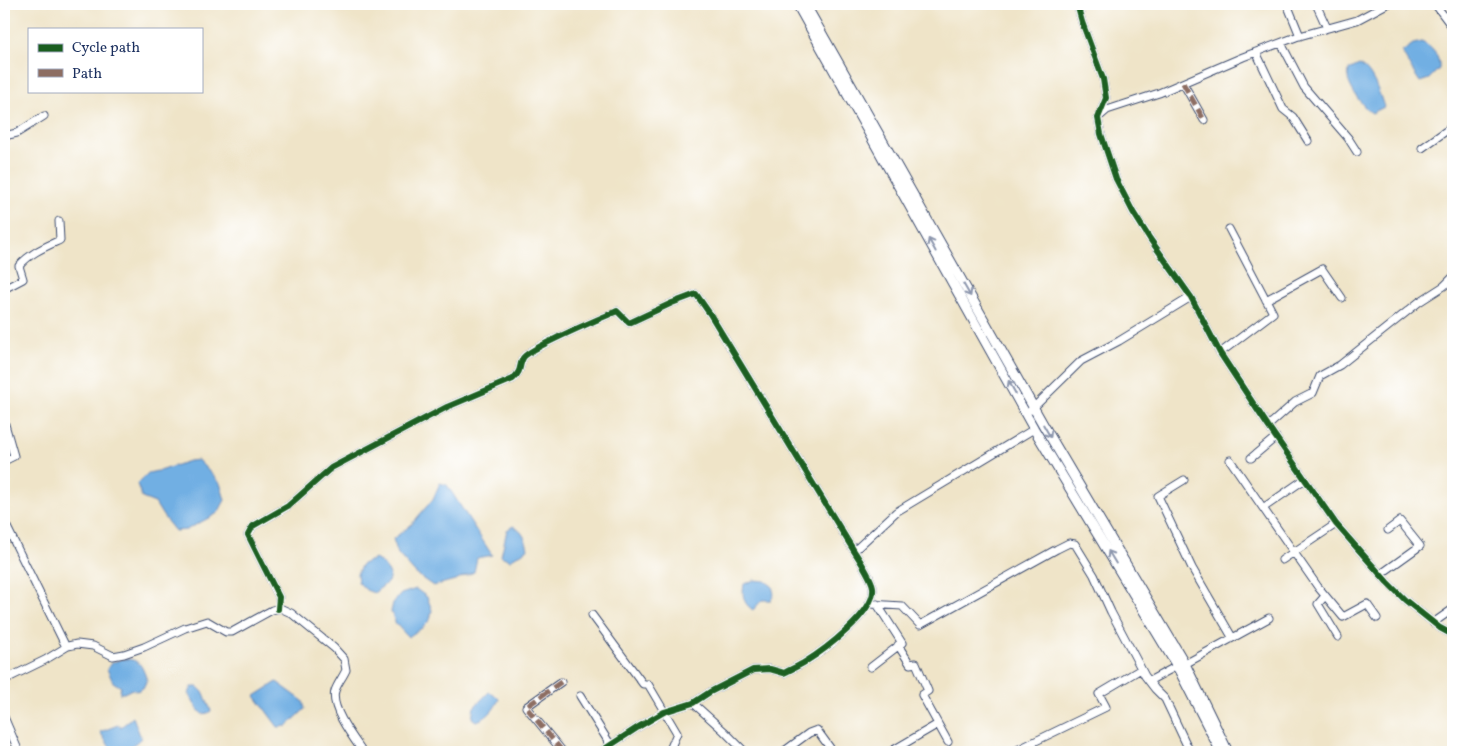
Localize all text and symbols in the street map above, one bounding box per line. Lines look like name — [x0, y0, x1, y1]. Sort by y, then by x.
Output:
legend — [28, 28, 202, 92]
text: Cycle path — [72, 38, 140, 59]
text: Path — [72, 64, 102, 85]
one-way arrow — [927, 238, 937, 253]
one-way arrow — [963, 282, 973, 296]
one-way arrow — [1007, 379, 1017, 394]
one-way arrow — [1042, 424, 1052, 439]
one-way arrow — [1106, 551, 1116, 565]

